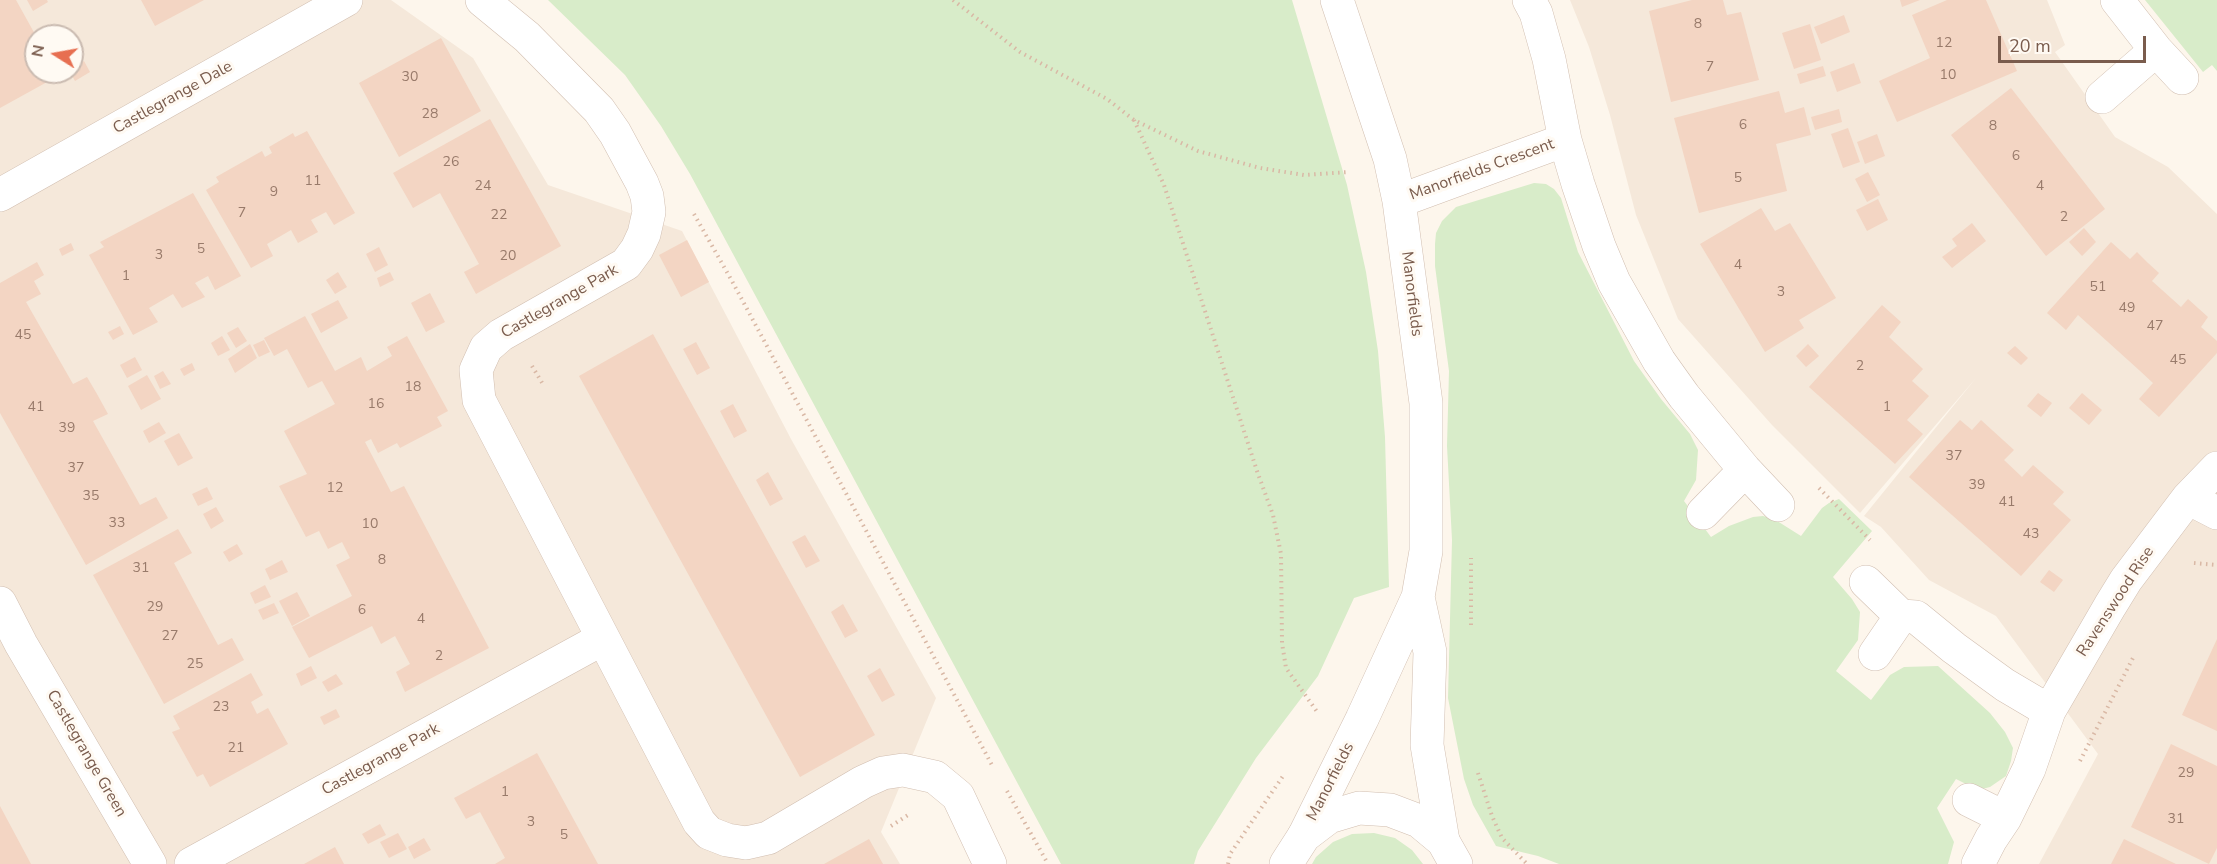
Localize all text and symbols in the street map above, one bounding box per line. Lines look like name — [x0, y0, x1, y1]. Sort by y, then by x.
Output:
house number: 8 — [1694, 17, 1702, 33]
north arrow — [24, 24, 84, 84]
scale bar — [2001, 24, 2150, 62]
text: 20 m — [2009, 34, 2051, 58]
house number: 12 — [1936, 36, 1952, 52]
text: N — [26, 43, 50, 59]
street label: Castlegrange Dale — [110, 57, 236, 139]
house number: 7 — [1706, 60, 1714, 76]
house number: 10 — [1940, 68, 1956, 84]
house number: 30 — [402, 70, 418, 86]
house number: 28 — [422, 107, 438, 123]
house number: 6 — [1739, 118, 1747, 134]
house number: 8 — [1989, 119, 1997, 135]
street label: Manorfields Crescent — [1407, 135, 1557, 205]
house number: 6 — [2012, 149, 2020, 165]
house number: 26 — [443, 155, 459, 171]
house number: 5 — [1734, 171, 1742, 187]
house number: 11 — [305, 174, 321, 190]
house number: 24 — [475, 179, 491, 195]
house number: 4 — [2036, 179, 2044, 195]
house number: 9 — [270, 185, 278, 201]
house number: 7 — [238, 206, 246, 222]
house number: 22 — [491, 208, 507, 224]
house number: 2 — [2060, 210, 2068, 226]
house number: 5 — [197, 242, 205, 258]
house number: 3 — [155, 248, 163, 264]
house number: 20 — [500, 249, 516, 265]
street label: Manorfields — [1396, 250, 1426, 338]
house number: 4 — [1734, 258, 1742, 274]
street label: Castlegrange Park — [498, 261, 622, 343]
house number: 1 — [122, 269, 130, 285]
house number: 51 — [2090, 280, 2106, 296]
house number: 3 — [1777, 285, 1785, 301]
house number: 49 — [2119, 301, 2135, 317]
house number: 47 — [2147, 319, 2163, 335]
house number: 45 — [15, 328, 31, 344]
house number: 45 — [2170, 353, 2186, 369]
house number: 2 — [1856, 359, 1864, 375]
house number: 18 — [405, 380, 421, 396]
house number: 16 — [368, 397, 384, 413]
house number: 41 — [28, 400, 44, 416]
house number: 1 — [1883, 400, 1891, 416]
house number: 39 — [59, 421, 75, 437]
house number: 37 — [1946, 449, 1962, 465]
house number: 37 — [68, 461, 84, 477]
house number: 39 — [1969, 478, 1985, 494]
house number: 12 — [327, 481, 343, 497]
house number: 35 — [83, 489, 99, 505]
house number: 41 — [1999, 495, 2015, 511]
house number: 33 — [109, 516, 125, 532]
house number: 10 — [362, 517, 378, 533]
house number: 43 — [2023, 527, 2039, 543]
street label: Ravenswood Rise — [2073, 543, 2159, 661]
house number: 8 — [378, 553, 386, 569]
house number: 31 — [133, 561, 149, 577]
house number: 29 — [147, 600, 163, 616]
house number: 6 — [358, 603, 366, 619]
house number: 4 — [417, 612, 425, 628]
house number: 27 — [162, 629, 178, 645]
house number: 2 — [435, 649, 443, 665]
house number: 25 — [187, 657, 203, 673]
street label: Castlegrange Green — [42, 687, 130, 821]
house number: 23 — [213, 700, 229, 716]
street label: Castlegrange Park — [319, 720, 443, 800]
street label: Manorfields — [1303, 740, 1359, 824]
house number: 21 — [228, 741, 244, 757]
house number: 29 — [2178, 766, 2194, 782]
house number: 1 — [501, 785, 509, 801]
house number: 31 — [2168, 812, 2184, 828]
house number: 3 — [527, 815, 535, 831]
house number: 5 — [560, 828, 568, 844]

